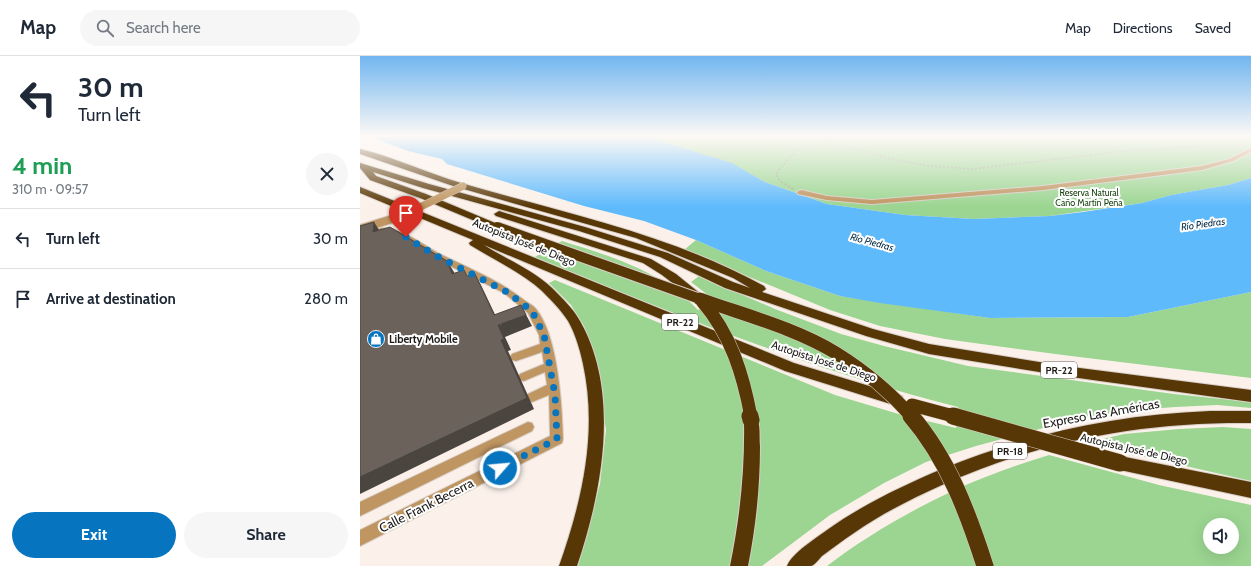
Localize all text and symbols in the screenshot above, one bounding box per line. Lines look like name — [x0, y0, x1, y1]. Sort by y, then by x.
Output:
search box — [80, 10, 360, 46]
text: Map — [20, 16, 56, 39]
icon: search — [94, 17, 116, 39]
text: Search here — [126, 19, 201, 37]
text: Map — [1065, 19, 1091, 37]
text: Directions — [1113, 19, 1173, 37]
text: Saved — [1195, 19, 1231, 37]
text: 30 m — [78, 70, 144, 104]
icon: left — [12, 72, 64, 124]
text: Turn left — [78, 104, 141, 126]
text: 4 min — [12, 151, 72, 180]
button: close — [306, 153, 348, 195]
text: 310 m · 09:57 — [12, 181, 88, 197]
park label: Reserva Natural Caño Martín Peña — [1055, 187, 1123, 208]
pin — [389, 196, 423, 237]
icon: arrive — [395, 202, 417, 224]
water label: Río Piedras — [1180, 214, 1226, 234]
street label: Autopista José de Diego — [471, 215, 577, 269]
icon: left — [12, 228, 34, 250]
text: Turn left — [46, 230, 100, 248]
text: 30 m — [313, 230, 348, 248]
water label: Río Piedras — [849, 230, 895, 254]
icon: arrive — [12, 288, 34, 310]
text: Arrive at destination — [46, 290, 176, 308]
text: 280 m — [304, 290, 348, 308]
road number: PR-22 — [662, 314, 698, 330]
shop icon: Liberty Mobile — [366, 329, 386, 349]
place label: Liberty Mobile — [389, 332, 458, 346]
street label: Autopista José de Diego — [770, 337, 878, 385]
road number: PR-22 — [1041, 362, 1077, 378]
street label: Expreso Las Américas — [1041, 395, 1161, 431]
street label: Autopista José de Diego — [1079, 430, 1189, 468]
road number: PR-18 — [993, 443, 1027, 459]
position arrow — [479, 447, 521, 489]
street label: Calle Frank Becerra — [376, 474, 476, 536]
button: Exit — [12, 512, 176, 558]
button: Share — [184, 512, 348, 558]
map controls — [1203, 518, 1239, 554]
button: sound — [1203, 518, 1239, 554]

